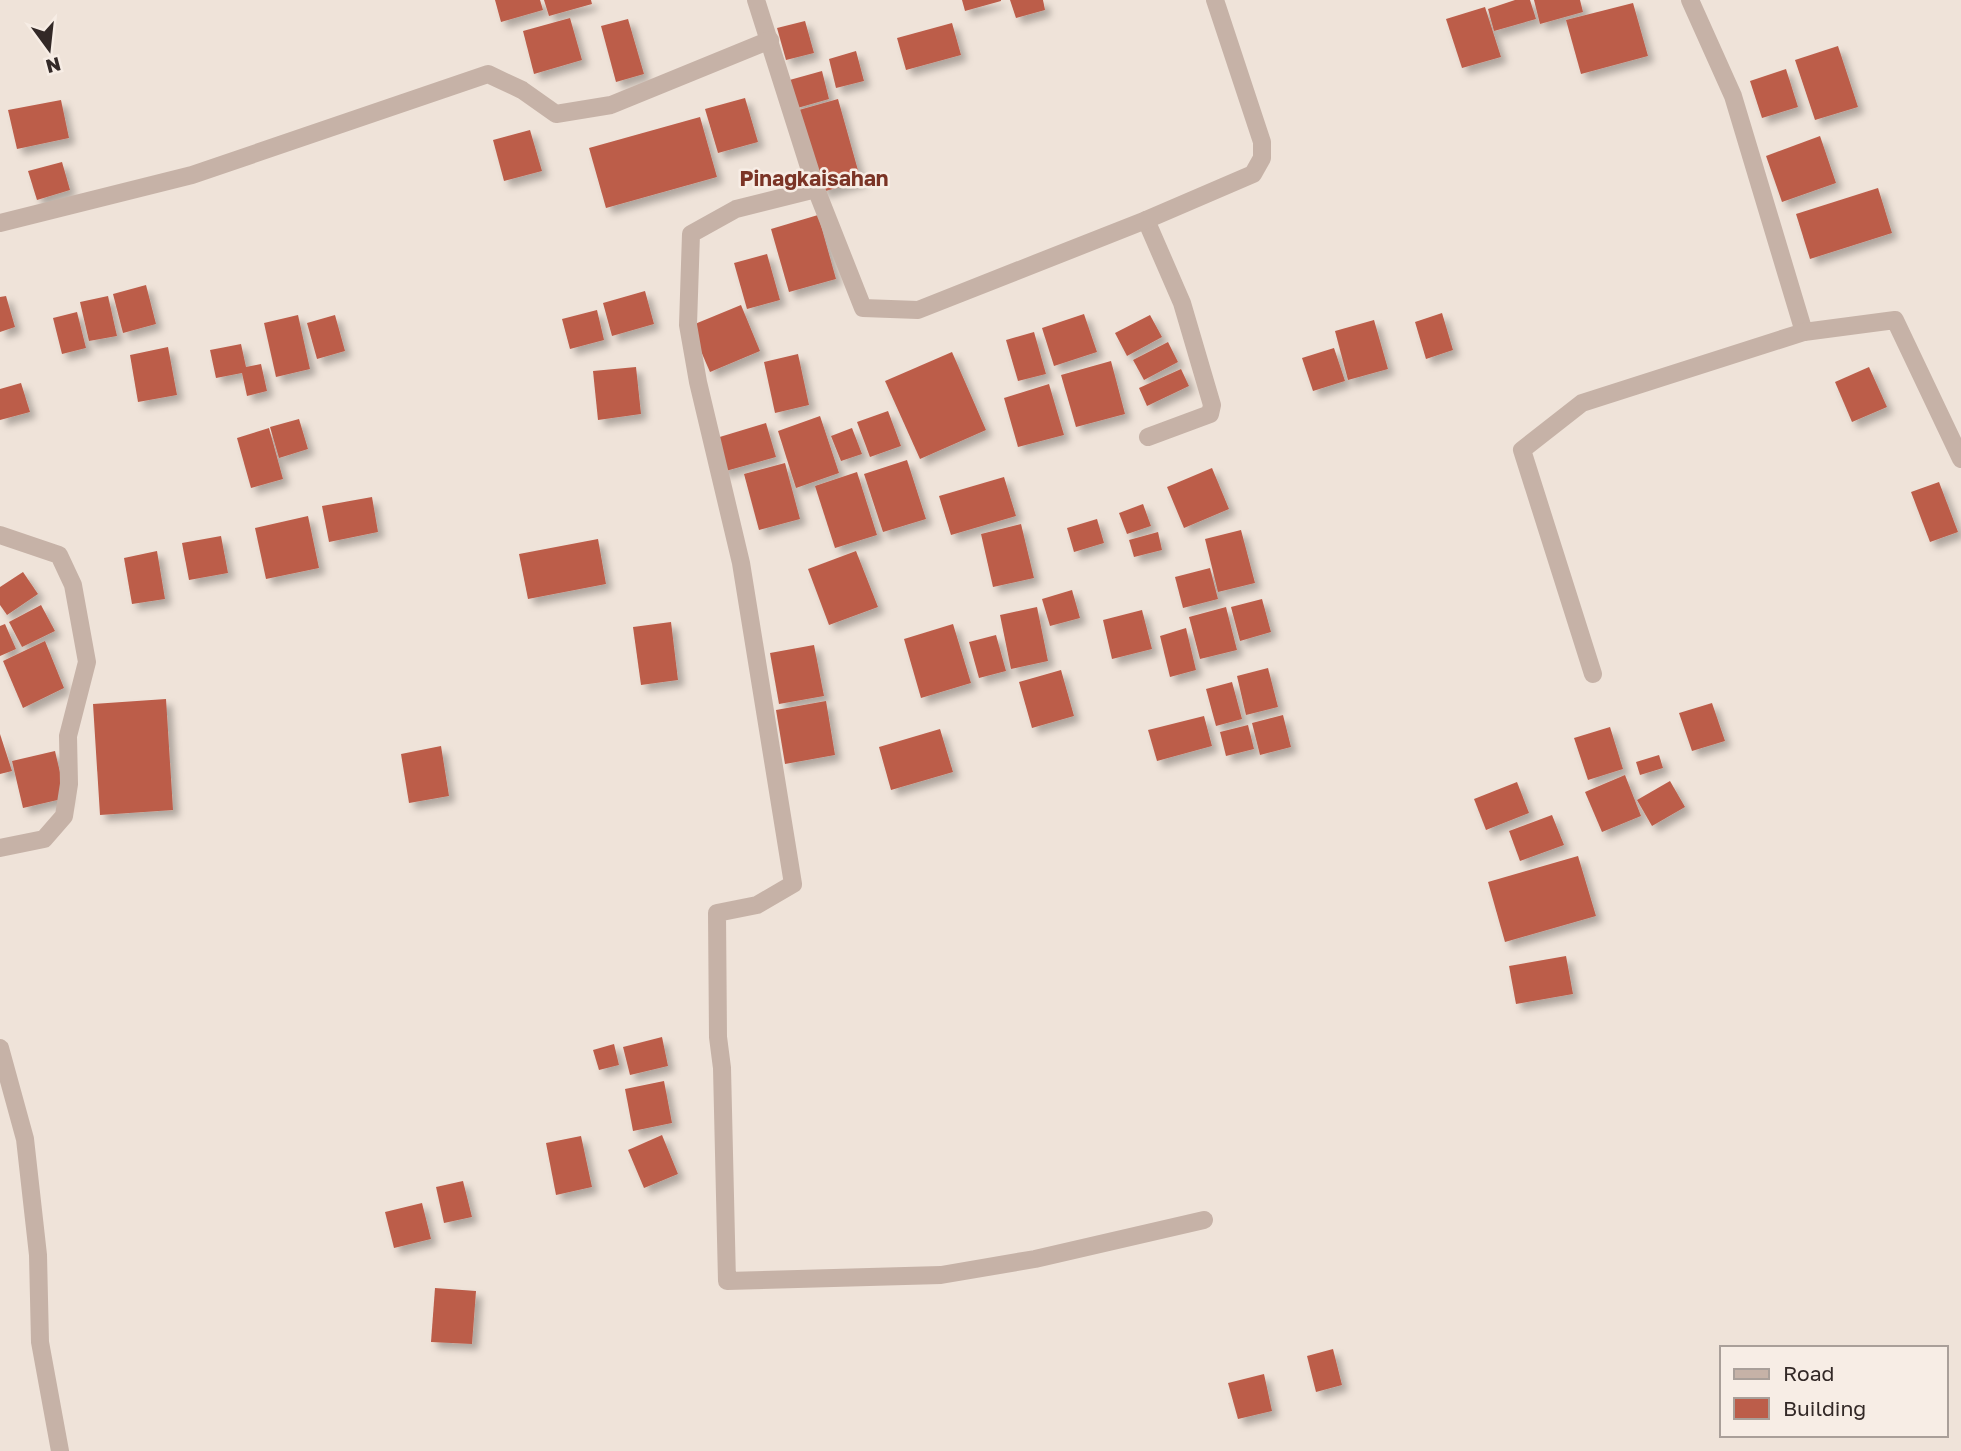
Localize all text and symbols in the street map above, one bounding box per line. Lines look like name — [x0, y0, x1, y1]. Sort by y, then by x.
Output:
north arrow — [14, 14, 84, 84]
text: N — [44, 53, 63, 79]
district label: Pinagkaisahan — [739, 165, 889, 191]
legend — [1720, 1346, 1947, 1437]
text: Road — [1783, 1360, 1834, 1386]
text: Building — [1783, 1395, 1866, 1421]

